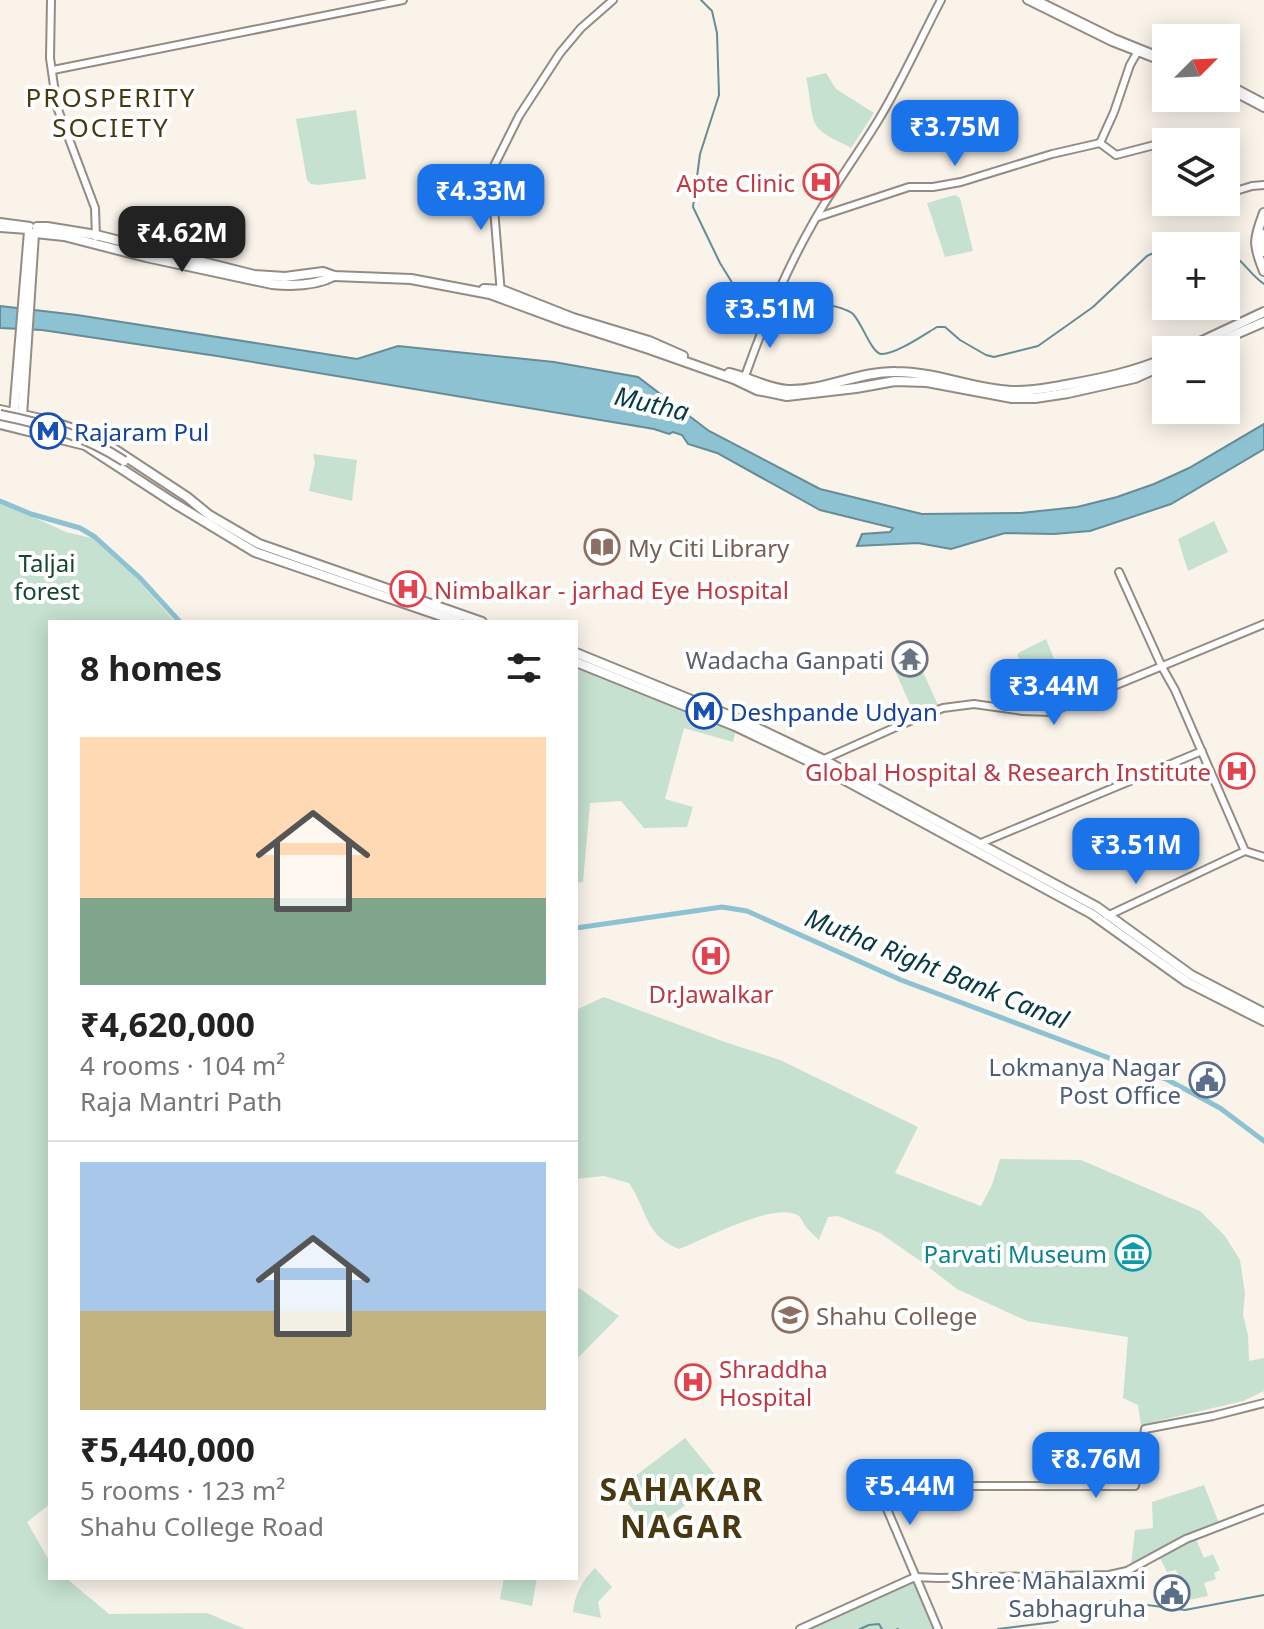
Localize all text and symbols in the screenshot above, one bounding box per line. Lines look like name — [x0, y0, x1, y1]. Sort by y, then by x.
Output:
north arrow — [1152, 24, 1240, 112]
map controls — [1152, 24, 1240, 424]
district label: PROSPERITY SOCIETY — [26, 79, 196, 145]
pin: ₹3.75M — [890, 100, 1020, 168]
text: ₹3.75M — [909, 108, 1001, 144]
button: layers — [1152, 128, 1240, 216]
hospital icon: Apte Clinic — [802, 163, 840, 201]
pin: ₹4.33M — [416, 164, 546, 232]
place label: Apte Clinic — [676, 166, 795, 199]
text: ₹4.33M — [435, 172, 527, 208]
pin: ₹4.62M — [117, 206, 247, 274]
text: ₹4.62M — [136, 214, 228, 250]
button: + — [1152, 232, 1240, 320]
pin: ₹3.51M — [705, 282, 835, 350]
text: ₹3.51M — [724, 290, 816, 326]
button: − — [1152, 336, 1240, 424]
water label: Mutha — [611, 377, 693, 429]
metro station icon: Rajaram Pul — [29, 412, 67, 450]
place label: Rajaram Pul — [74, 415, 209, 448]
library icon: My Citi Library — [583, 528, 621, 566]
place label: My Citi Library — [628, 531, 790, 564]
park label: Taljai forest — [14, 546, 80, 607]
hospital icon: Nimbalkar - jarhad Eye Hospital — [389, 570, 427, 608]
place label: Nimbalkar - jarhad Eye Hospital — [434, 573, 789, 606]
temple icon: Wadacha Ganpati — [891, 640, 929, 678]
place label: Wadacha Ganpati — [686, 643, 884, 676]
text: 8 homes — [80, 645, 222, 691]
icon: filters — [502, 646, 546, 690]
pin: ₹3.44M — [989, 659, 1119, 727]
text: ₹3.44M — [1008, 667, 1100, 703]
metro station icon: Deshpande Udyan — [685, 692, 723, 730]
place label: Deshpande Udyan — [730, 695, 938, 728]
hospital icon: Global Hospital & Research Institute — [1218, 752, 1256, 790]
place label: Global Hospital & Research Institute — [805, 755, 1211, 788]
icon: home — [241, 789, 385, 933]
pin: ₹3.51M — [1071, 818, 1201, 886]
text: ₹3.51M — [1090, 826, 1182, 862]
water label: Mutha Right Bank Canal — [800, 899, 1075, 1038]
hospital icon: Dr.Jawalkar — [692, 937, 730, 975]
place label: Dr.Jawalkar — [649, 977, 773, 1010]
text: ₹4,620,000 — [80, 1001, 255, 1047]
text: 4 rooms · 104 m² — [80, 1047, 285, 1083]
place label: Lokmanya Nagar Post Office — [989, 1050, 1181, 1111]
public building icon: Lokmanya Nagar Post Office — [1188, 1061, 1226, 1099]
text: Raja Mantri Path — [80, 1083, 282, 1119]
icon: home — [241, 1214, 385, 1358]
museum icon: Parvati Museum — [1114, 1234, 1152, 1272]
place label: Parvati Museum — [923, 1237, 1107, 1270]
school or university icon: Shahu College — [771, 1296, 809, 1334]
place label: Shahu College — [816, 1299, 977, 1332]
place label: Shraddha Hospital — [719, 1352, 828, 1413]
hospital icon: Shraddha Hospital — [674, 1363, 712, 1401]
text: ₹5,440,000 — [80, 1426, 255, 1472]
pin: ₹8.76M — [1031, 1432, 1161, 1500]
text: ₹8.76M — [1050, 1440, 1142, 1476]
pin: ₹5.44M — [845, 1459, 975, 1527]
district label: SAHAKAR NAGAR — [600, 1467, 764, 1547]
text: ₹5.44M — [864, 1467, 956, 1503]
text: 5 rooms · 123 m² — [80, 1472, 285, 1508]
text: Shahu College Road — [80, 1508, 324, 1544]
place label: Shree Mahalaxmi Sabhagruha — [951, 1563, 1146, 1624]
public building icon: Shree Mahalaxmi Sabhagruha — [1153, 1574, 1191, 1612]

